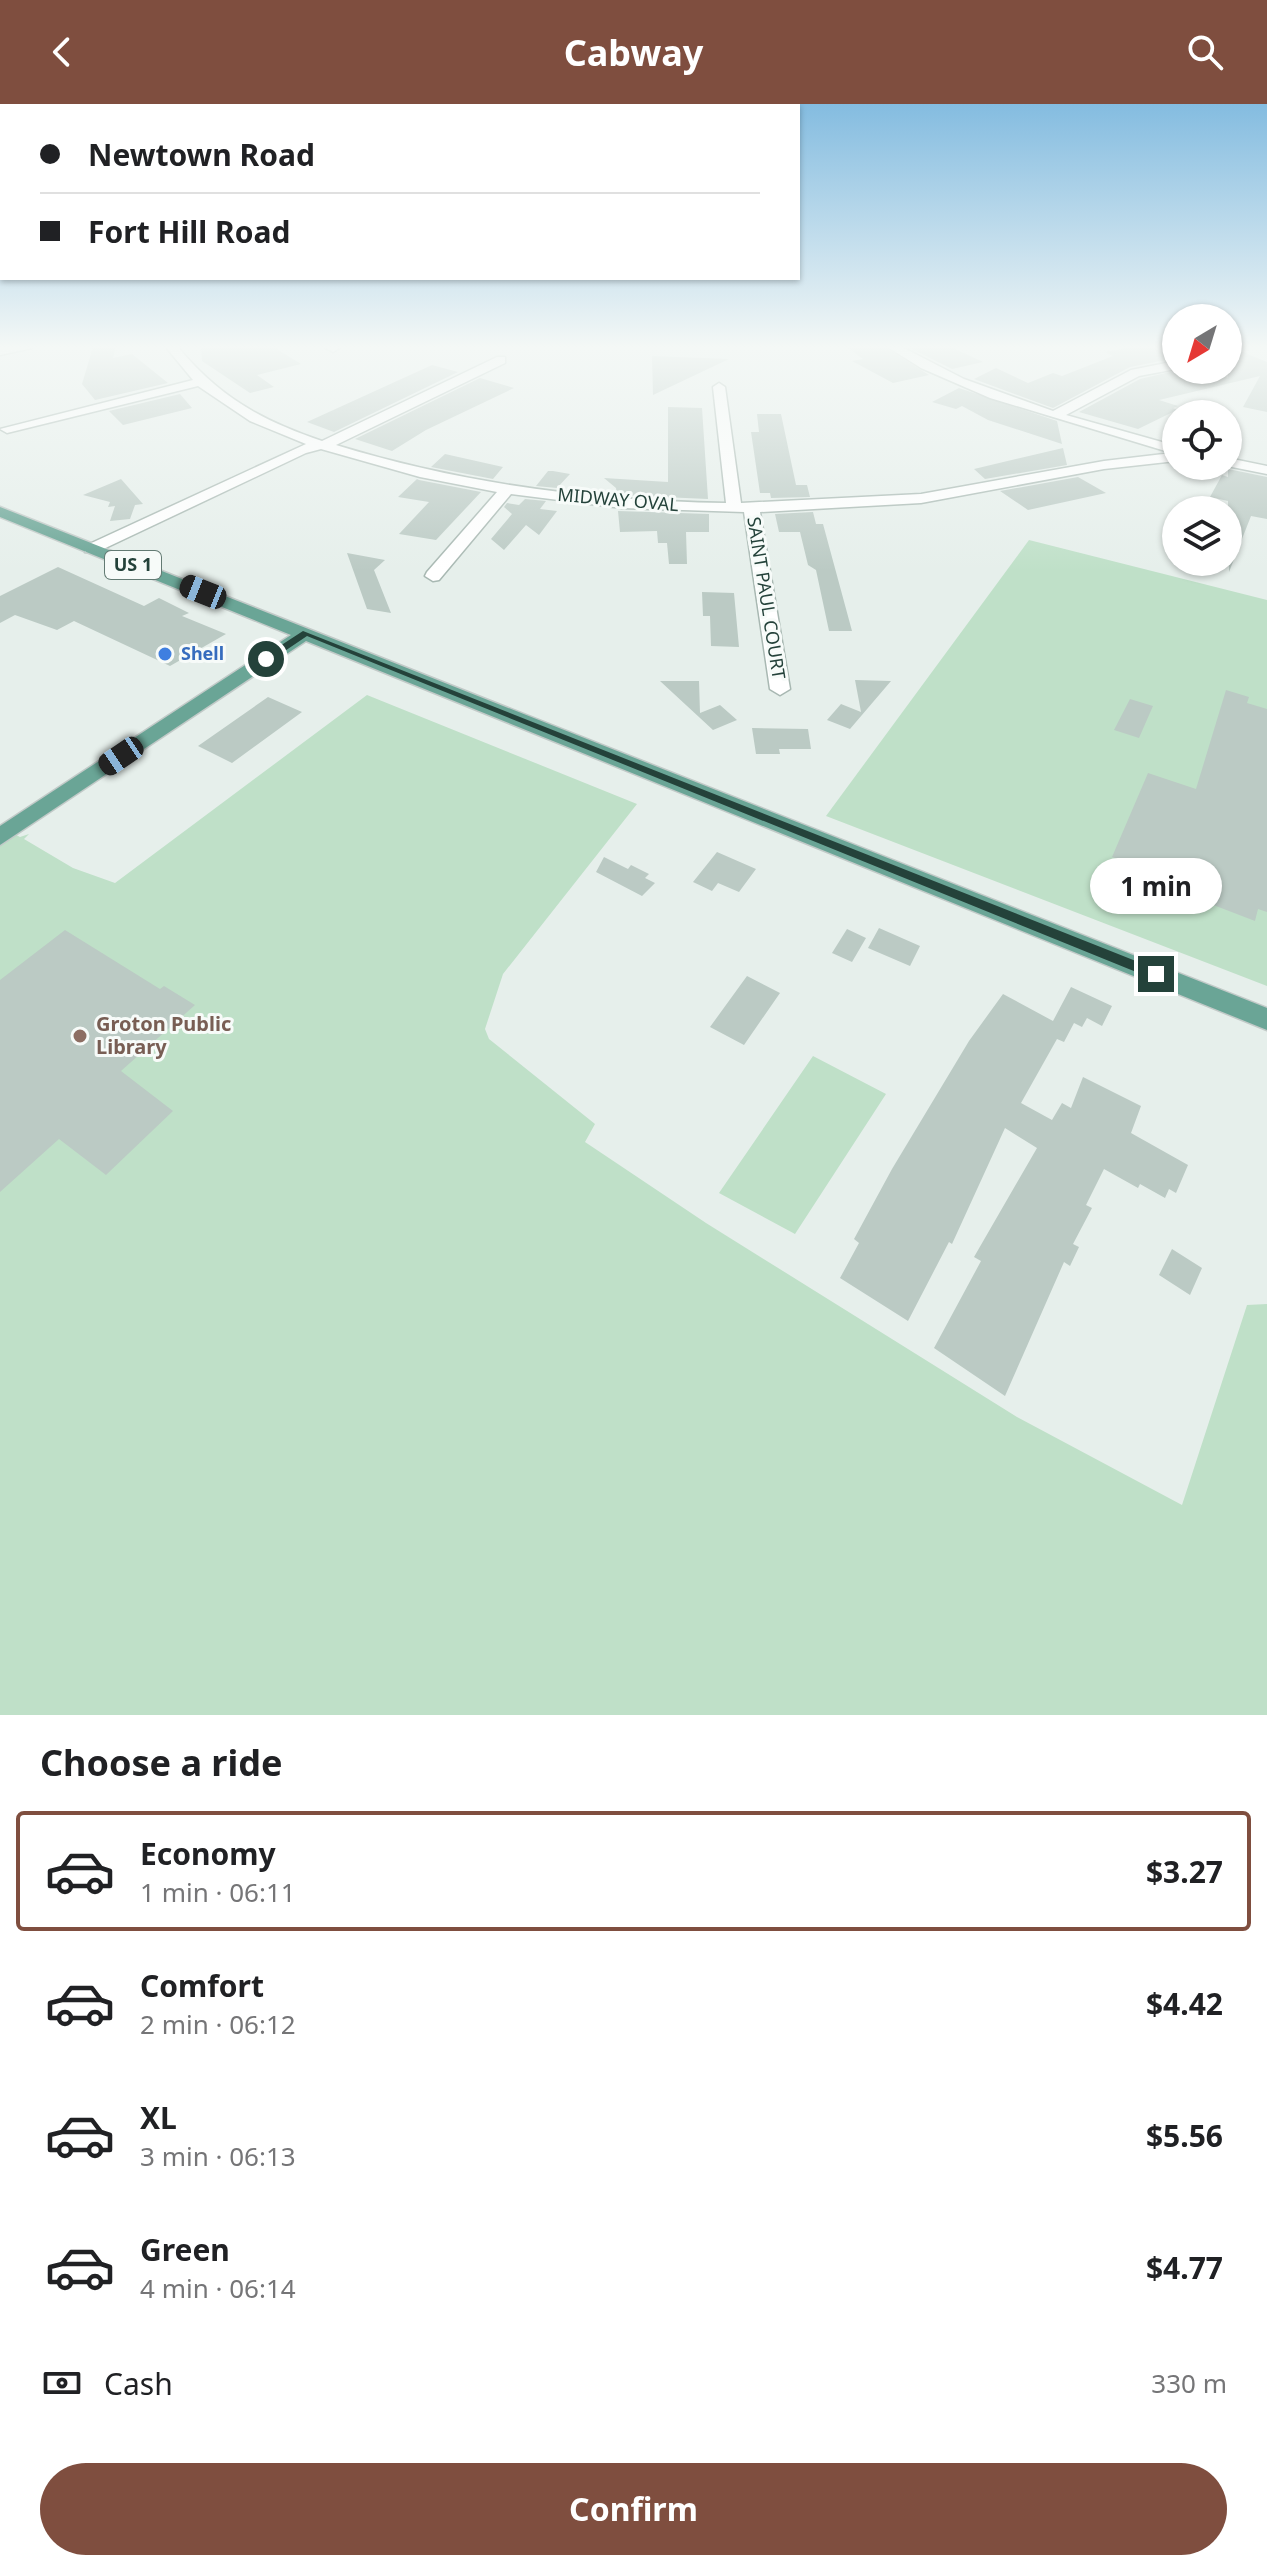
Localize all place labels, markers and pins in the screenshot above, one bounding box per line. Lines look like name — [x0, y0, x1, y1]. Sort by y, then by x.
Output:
place label: Shell — [181, 641, 224, 665]
marker: Shell — [156, 645, 174, 663]
place label: Groton Public Library — [96, 1010, 231, 1060]
marker: Groton Public Library — [71, 1027, 89, 1045]

